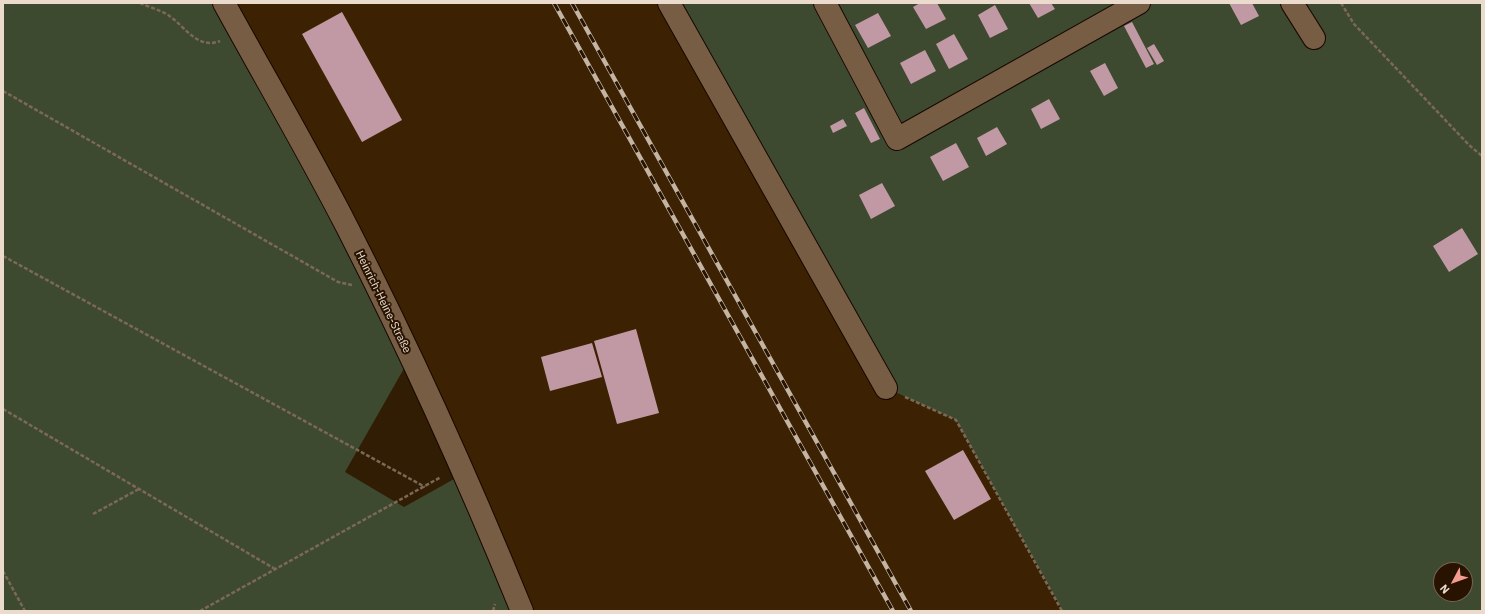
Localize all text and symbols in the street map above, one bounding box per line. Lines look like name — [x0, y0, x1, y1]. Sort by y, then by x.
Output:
street label: Heinrich-Heine-Straße — [352, 249, 414, 355]
north arrow — [1433, 562, 1473, 602]
text: N — [1437, 582, 1453, 597]

